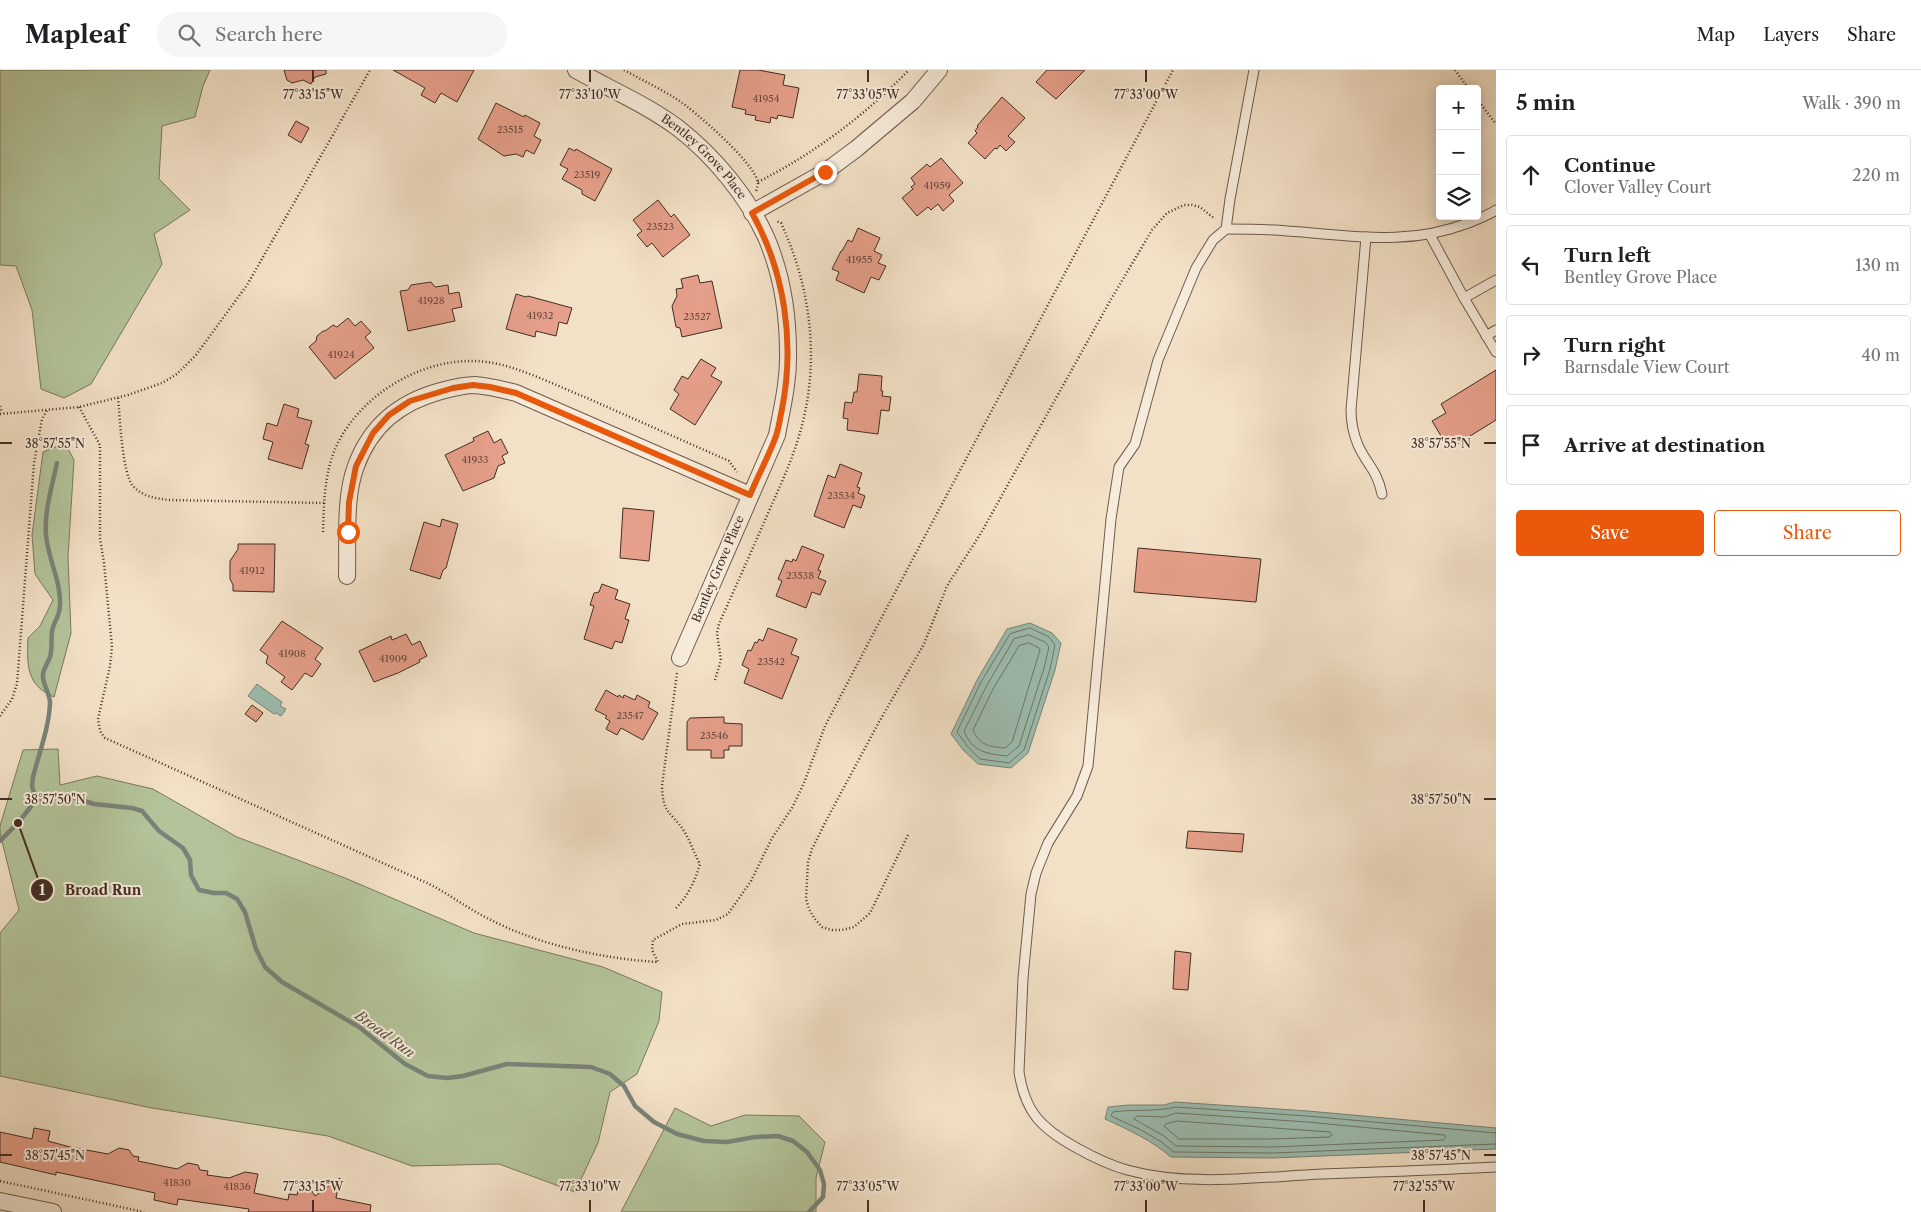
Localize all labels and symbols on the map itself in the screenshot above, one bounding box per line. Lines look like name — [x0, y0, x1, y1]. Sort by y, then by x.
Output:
text: 77°33'15"W — [283, 87, 344, 102]
text: 77°33'10"W — [559, 87, 622, 102]
text: 77°33'05"W — [836, 87, 901, 102]
text: 77°33'00"W — [1114, 87, 1179, 102]
house number: 41954 — [752, 92, 780, 105]
street label: Bentley Grove Place — [659, 111, 750, 202]
house number: 23515 — [497, 123, 523, 136]
route end — [814, 161, 837, 184]
house number: 23519 — [574, 168, 601, 181]
house number: 41959 — [923, 179, 951, 192]
house number: 23523 — [646, 220, 674, 233]
house number: 41955 — [846, 253, 872, 266]
house number: 41928 — [417, 294, 445, 307]
house number: 41932 — [526, 309, 554, 322]
house number: 23527 — [683, 310, 711, 323]
house number: 41924 — [327, 348, 355, 361]
text: 38°57'55"N — [25, 436, 85, 451]
text: 38°57'55"N — [1411, 436, 1471, 451]
house number: 41933 — [462, 453, 488, 466]
house number: 23534 — [827, 489, 855, 502]
street label: Bentley Grove Place — [688, 513, 747, 625]
route start — [337, 521, 360, 544]
house number: 41912 — [239, 564, 265, 577]
house number: 23538 — [786, 569, 814, 582]
house number: 41908 — [278, 647, 306, 660]
house number: 41909 — [379, 652, 407, 665]
house number: 23542 — [757, 655, 785, 668]
house number: 23547 — [616, 709, 644, 722]
house number: 23546 — [700, 729, 728, 742]
text: 38°57'50"N — [24, 792, 86, 807]
text: 38°57'50"N — [1410, 792, 1472, 807]
callout: Broad Run — [30, 876, 151, 905]
text: 1 — [39, 880, 46, 899]
text: Broad Run — [65, 881, 142, 899]
water label: Broad Run — [351, 1006, 418, 1062]
text: 38°57'45"N — [25, 1148, 85, 1163]
text: 38°57'45"N — [1411, 1148, 1471, 1163]
house number: 41830 — [163, 1176, 191, 1189]
text: 77°33'15"W — [283, 1179, 344, 1194]
text: 77°33'10"W — [559, 1179, 622, 1194]
text: 77°33'05"W — [836, 1179, 901, 1194]
text: 77°33'00"W — [1114, 1179, 1179, 1194]
text: 77°32'55"W — [1393, 1179, 1456, 1194]
house number: 41836 — [223, 1180, 251, 1193]

